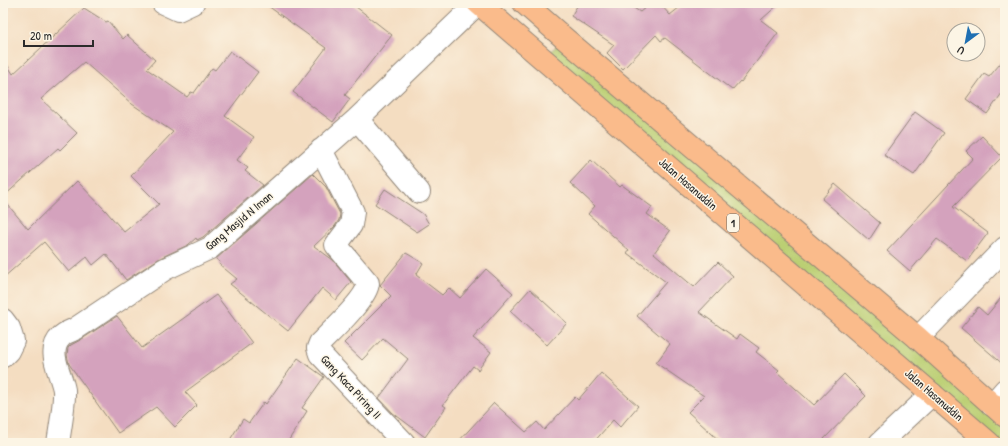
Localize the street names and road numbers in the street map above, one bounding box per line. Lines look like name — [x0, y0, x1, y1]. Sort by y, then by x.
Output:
street label: Jalan Hasanuddin — [655, 153, 721, 214]
street label: Gang Masjid N Iman — [201, 187, 276, 254]
road number: 1 — [727, 214, 739, 232]
street label: Gang Kaca Piring II — [317, 351, 386, 422]
street label: Jalan Hasanuddin — [901, 364, 967, 425]

